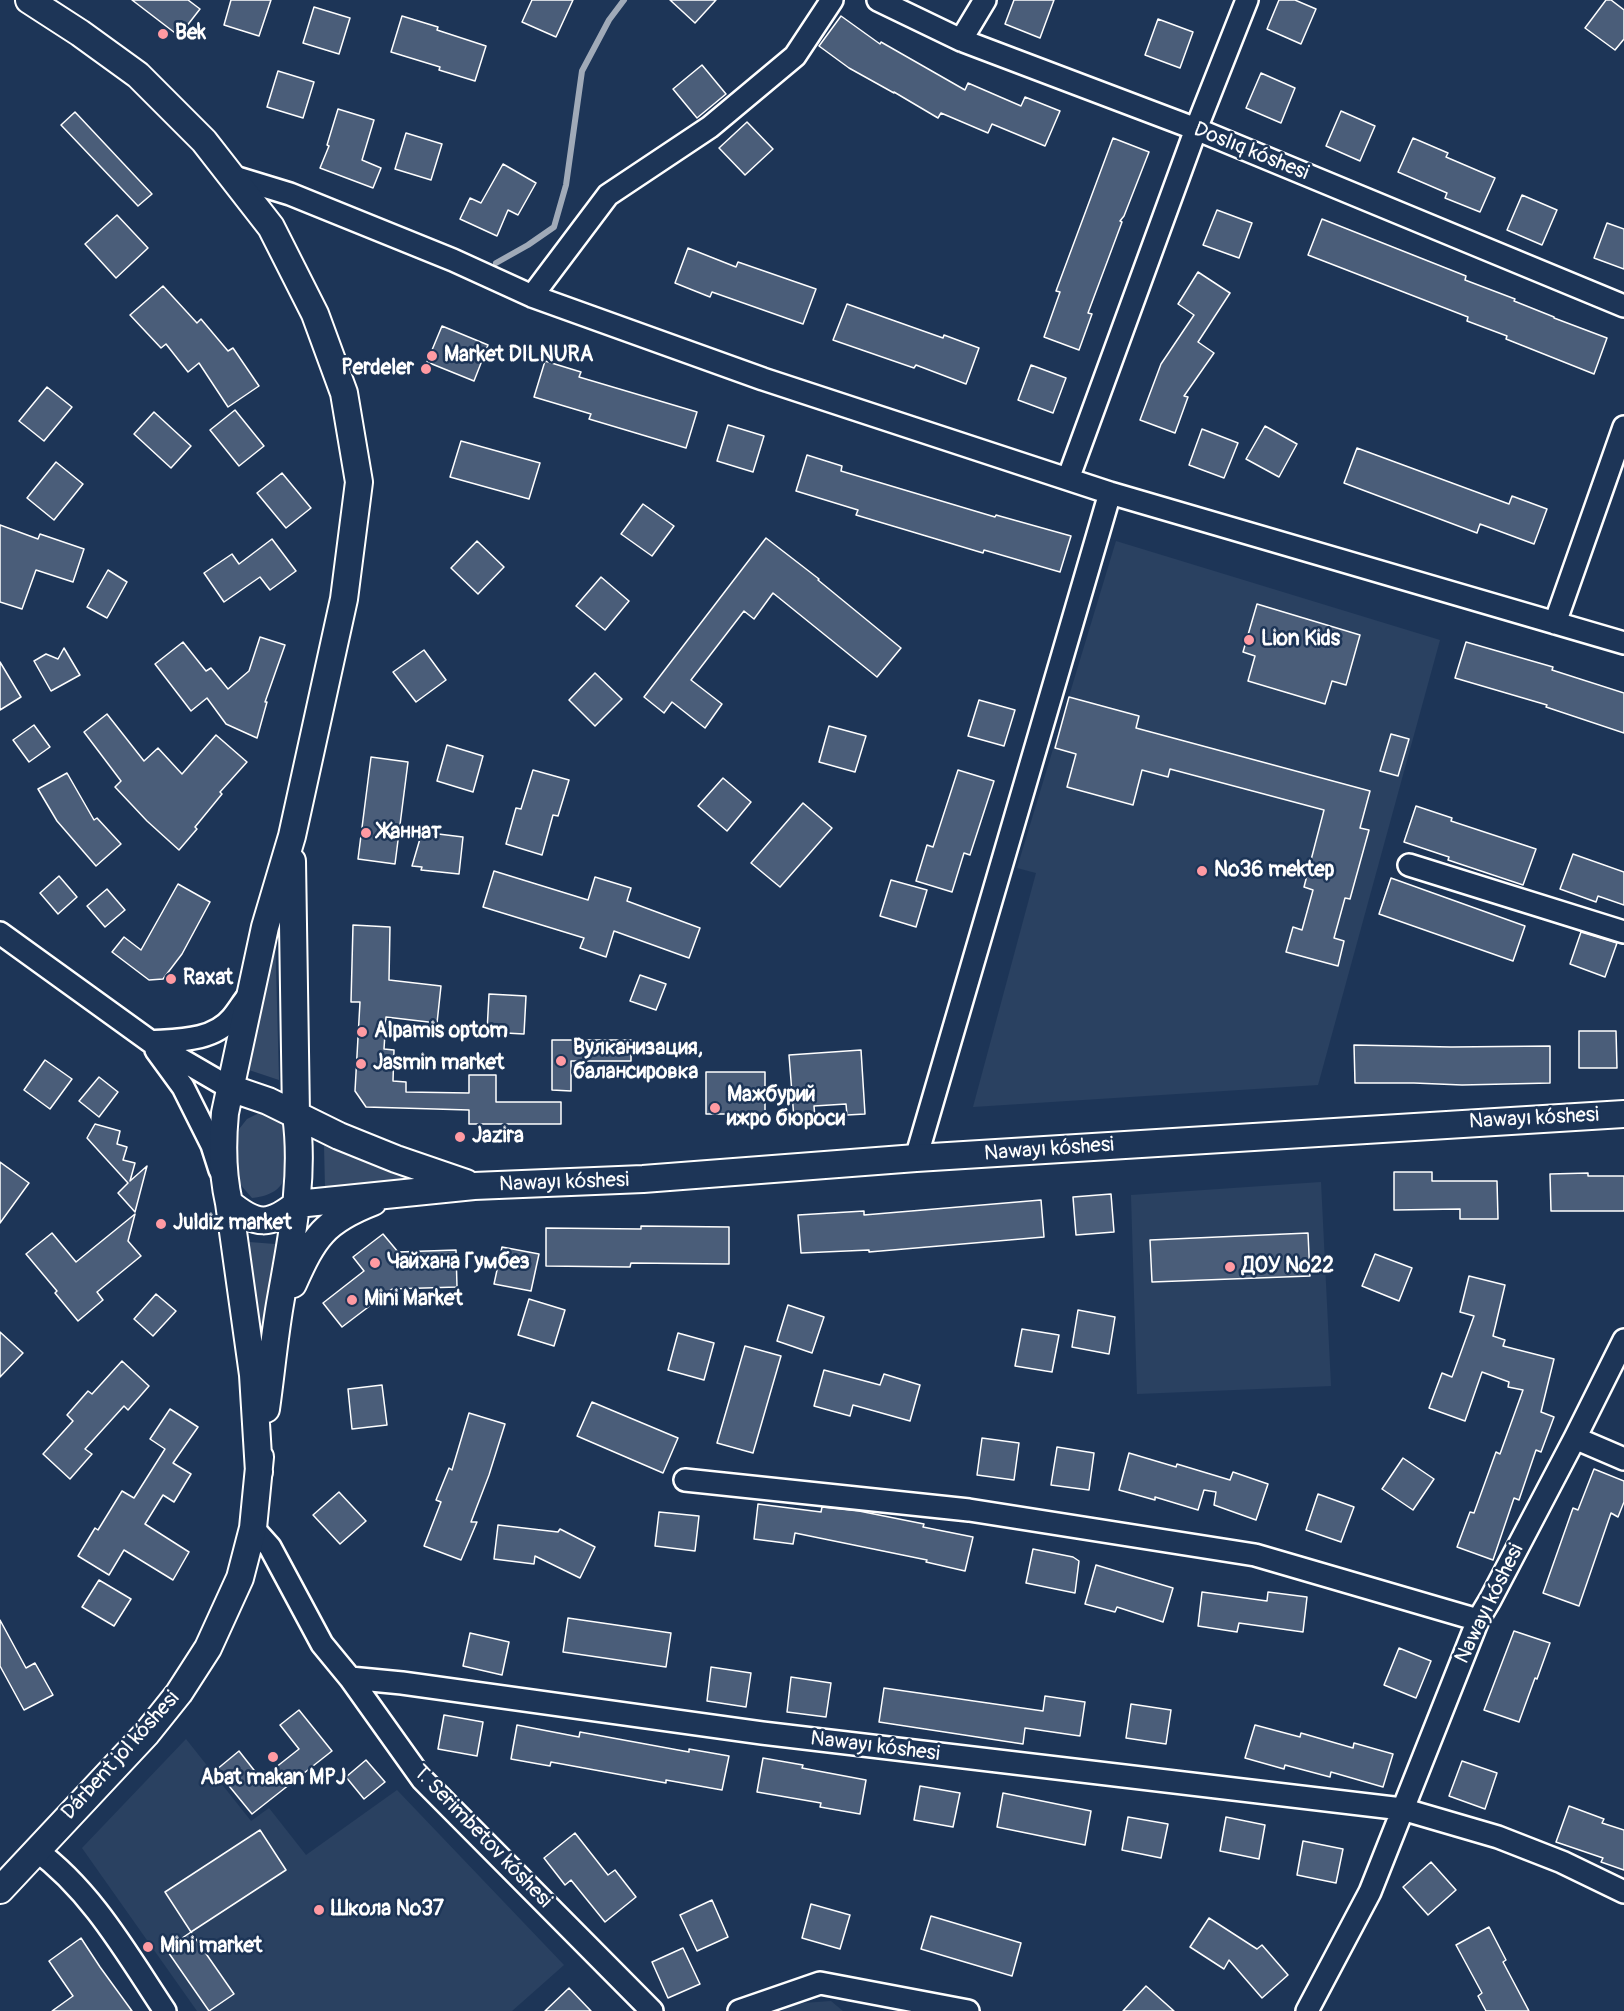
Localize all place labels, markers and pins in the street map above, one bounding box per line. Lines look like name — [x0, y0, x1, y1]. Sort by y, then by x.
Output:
place label: Bek — [175, 21, 206, 47]
marker: Bek — [156, 27, 170, 41]
place label: Market DILNURA — [444, 343, 593, 369]
marker: Market DILNURA — [425, 349, 439, 363]
place label: Perdeler — [341, 356, 414, 382]
marker: Perdeler — [419, 362, 433, 376]
place label: Lion Kids — [1261, 627, 1340, 653]
marker: Lion Kids — [1242, 633, 1256, 647]
place label: Жаннат — [378, 820, 442, 846]
marker: Жаннат — [359, 826, 373, 840]
place label: №36 mektep — [1214, 858, 1334, 884]
marker: №36 mektep — [1195, 864, 1209, 878]
place label: Raxat — [183, 966, 233, 992]
marker: Raxat — [164, 972, 178, 986]
place label: Alpamis optom — [374, 1019, 508, 1045]
marker: Alpamis optom — [355, 1025, 369, 1039]
place label: Вулканизация, балансировка — [573, 1036, 703, 1086]
place label: Jasmin market — [373, 1051, 504, 1077]
marker: Вулканизация, балансировка — [554, 1054, 568, 1068]
marker: Jasmin market — [354, 1057, 368, 1071]
place label: Мажбурий ижро бюроси — [727, 1083, 845, 1133]
marker: Мажбурий ижро бюроси — [708, 1101, 722, 1115]
place label: Jazira — [472, 1124, 524, 1150]
marker: Jazira — [453, 1130, 467, 1144]
place label: Juldiz market — [173, 1211, 292, 1237]
marker: Juldiz market — [154, 1217, 168, 1231]
place label: Чайхана Гумбез — [387, 1250, 530, 1276]
place label: ДОУ №22 — [1242, 1254, 1334, 1280]
marker: Чайхана Гумбез — [368, 1256, 382, 1270]
marker: ДОУ №22 — [1223, 1260, 1237, 1274]
place label: Mini Market — [364, 1287, 463, 1313]
marker: Mini Market — [345, 1293, 359, 1307]
marker: Abat makan MPJ — [266, 1750, 280, 1764]
place label: Abat makan MPJ — [200, 1766, 346, 1792]
place label: Школа №37 — [331, 1897, 444, 1923]
marker: Школа №37 — [312, 1903, 326, 1917]
place label: Mini market — [160, 1934, 262, 1960]
marker: Mini market — [141, 1940, 155, 1954]

